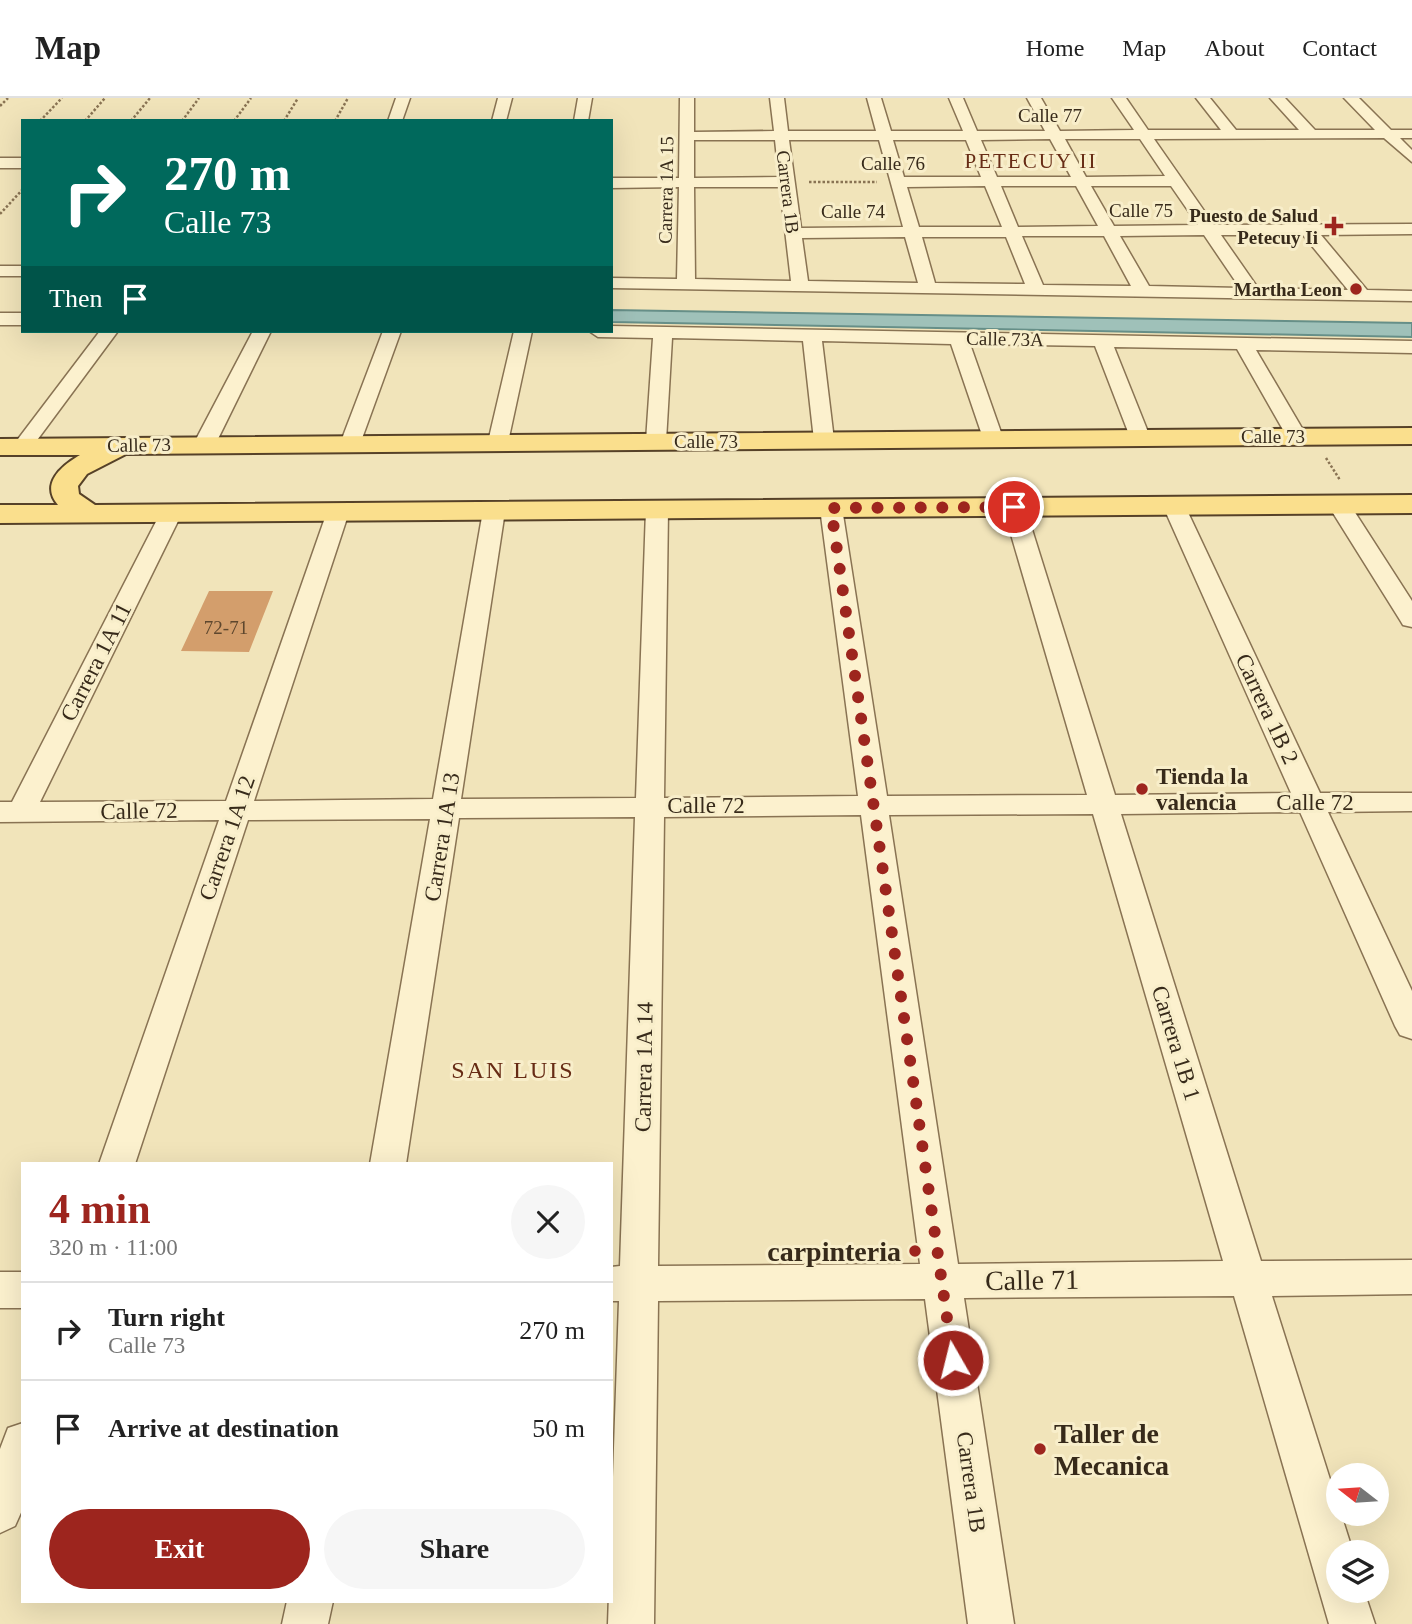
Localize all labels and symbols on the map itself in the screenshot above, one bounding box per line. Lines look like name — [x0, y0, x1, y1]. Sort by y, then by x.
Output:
street label: Calle 77 — [1018, 105, 1082, 126]
street label: Carrera 1A 15 — [655, 136, 677, 244]
street label: Carrera 1B — [772, 149, 804, 235]
district label: PETECUY II — [965, 149, 1097, 173]
street label: Calle 76 — [861, 153, 925, 174]
street label: Calle 75 — [1109, 200, 1173, 221]
street label: Calle 74 — [821, 201, 885, 222]
place label: Puesto de Salud Petecuy Ii — [1189, 205, 1318, 248]
marker: Puesto de Salud Petecuy Ii — [1324, 216, 1344, 236]
place label: Martha Leon — [1234, 279, 1342, 300]
marker: Martha Leon — [1348, 281, 1364, 297]
street label: Calle 73A — [966, 328, 1044, 350]
street label: Calle 73 — [1241, 426, 1305, 447]
street label: Calle 73 — [674, 431, 738, 452]
street label: Calle 73 — [107, 434, 171, 456]
pin — [984, 477, 1044, 537]
street label: Carrera 1A 11 — [55, 599, 137, 725]
house number: 72-71 — [204, 617, 248, 638]
street label: Carrera 1B 2 — [1231, 650, 1303, 768]
place label: Tienda la valencia — [1156, 764, 1249, 815]
street label: Carrera 1A 13 — [419, 771, 465, 903]
street label: Carrera 1A 12 — [194, 772, 260, 904]
marker: Tienda la valencia — [1134, 781, 1150, 797]
street label: Calle 72 — [1276, 790, 1354, 815]
street label: Calle 72 — [667, 793, 745, 818]
street label: Calle 72 — [100, 798, 178, 824]
street label: Carrera 1B 1 — [1147, 983, 1205, 1103]
street label: Carrera 1A 14 — [630, 1001, 658, 1132]
district label: SAN LUIS — [451, 1057, 575, 1083]
place label: carpinteria — [767, 1236, 901, 1267]
marker: carpinteria — [907, 1243, 923, 1259]
street label: Calle 71 — [985, 1264, 1079, 1296]
position arrow — [916, 1323, 990, 1397]
place label: Taller de Mecanica — [1054, 1418, 1169, 1481]
street label: Carrera 1B — [952, 1430, 990, 1534]
marker: Taller de Mecanica — [1032, 1441, 1048, 1457]
north arrow — [1326, 1463, 1390, 1526]

